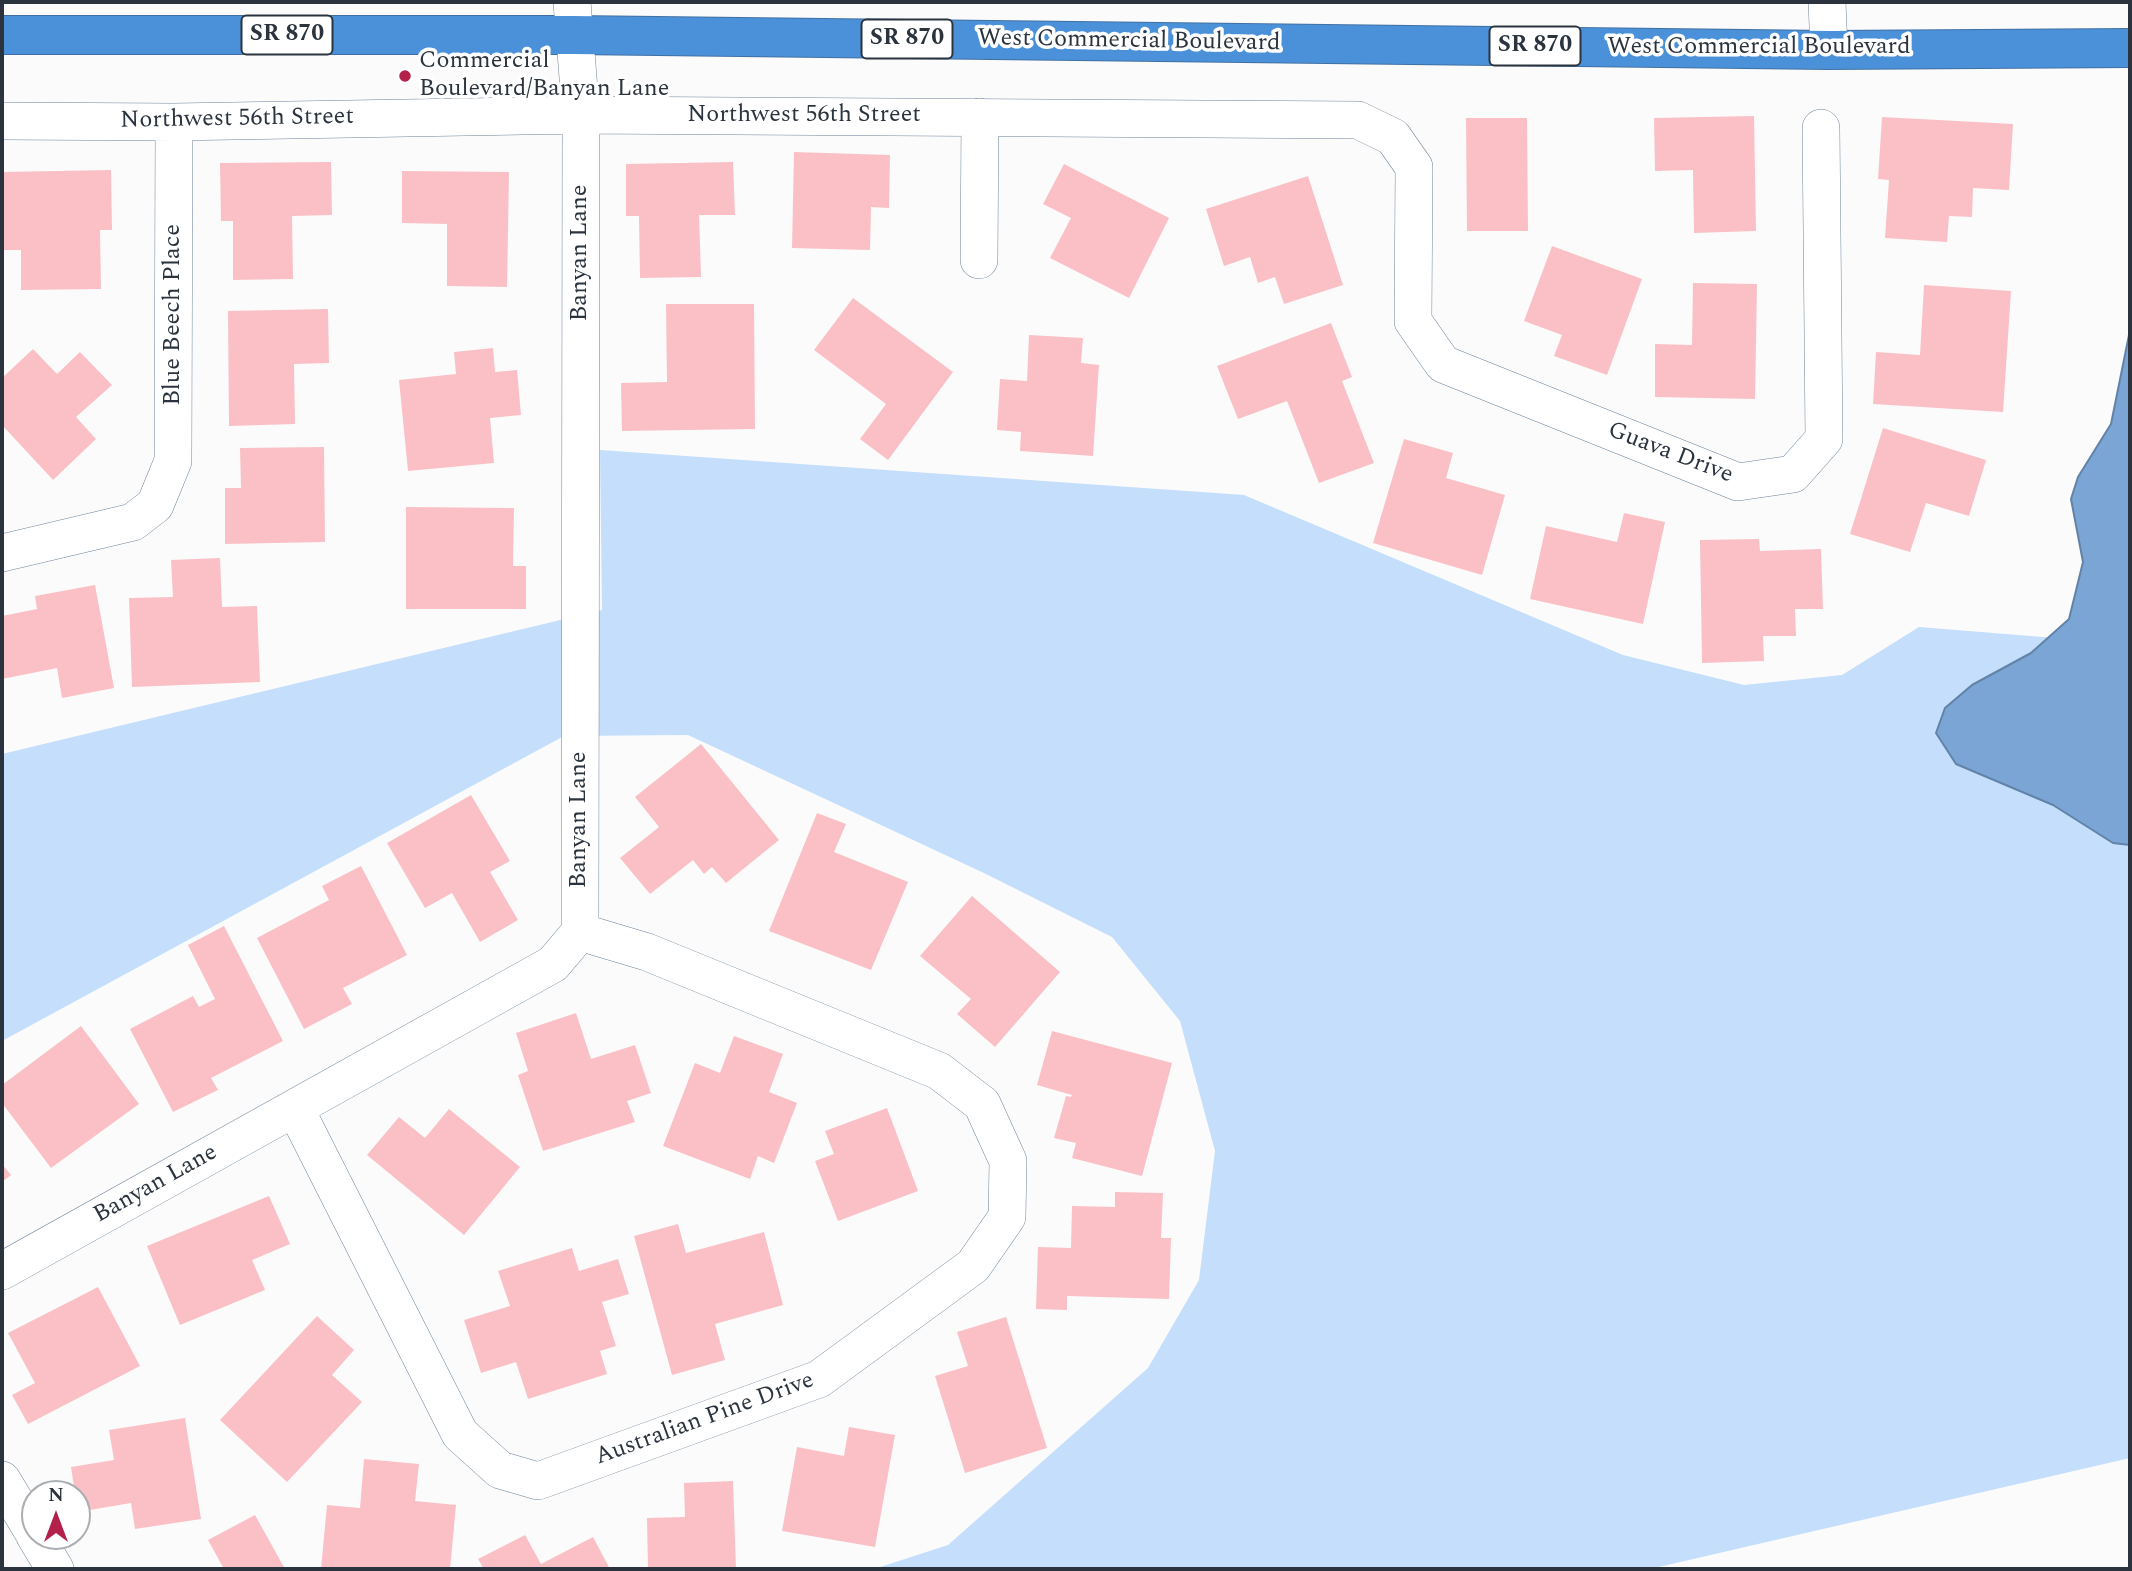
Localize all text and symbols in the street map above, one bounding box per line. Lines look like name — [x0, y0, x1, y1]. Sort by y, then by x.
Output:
road number: SR 870 — [242, 16, 332, 54]
road number: SR 870 — [862, 20, 953, 58]
street label: West Commercial Boulevard — [977, 25, 1281, 59]
road number: SR 870 — [1490, 26, 1580, 66]
street label: West Commercial Boulevard — [1607, 34, 1911, 62]
place label: Commercial Boulevard/Banyan Lane — [419, 48, 669, 104]
marker: Commercial Boulevard/Banyan Lane — [397, 68, 413, 84]
street label: Northwest 56th Street — [687, 102, 921, 130]
street label: Northwest 56th Street — [120, 104, 354, 136]
street label: Banyan Lane — [567, 185, 595, 321]
street label: Blue Beech Place — [160, 224, 188, 406]
street label: Guava Drive — [1603, 417, 1737, 491]
street label: Banyan Lane — [566, 752, 594, 888]
street label: Banyan Lane — [89, 1139, 223, 1231]
street label: Australian Pine Drive — [592, 1367, 818, 1473]
north arrow — [21, 1480, 91, 1550]
text: N — [48, 1481, 64, 1510]

